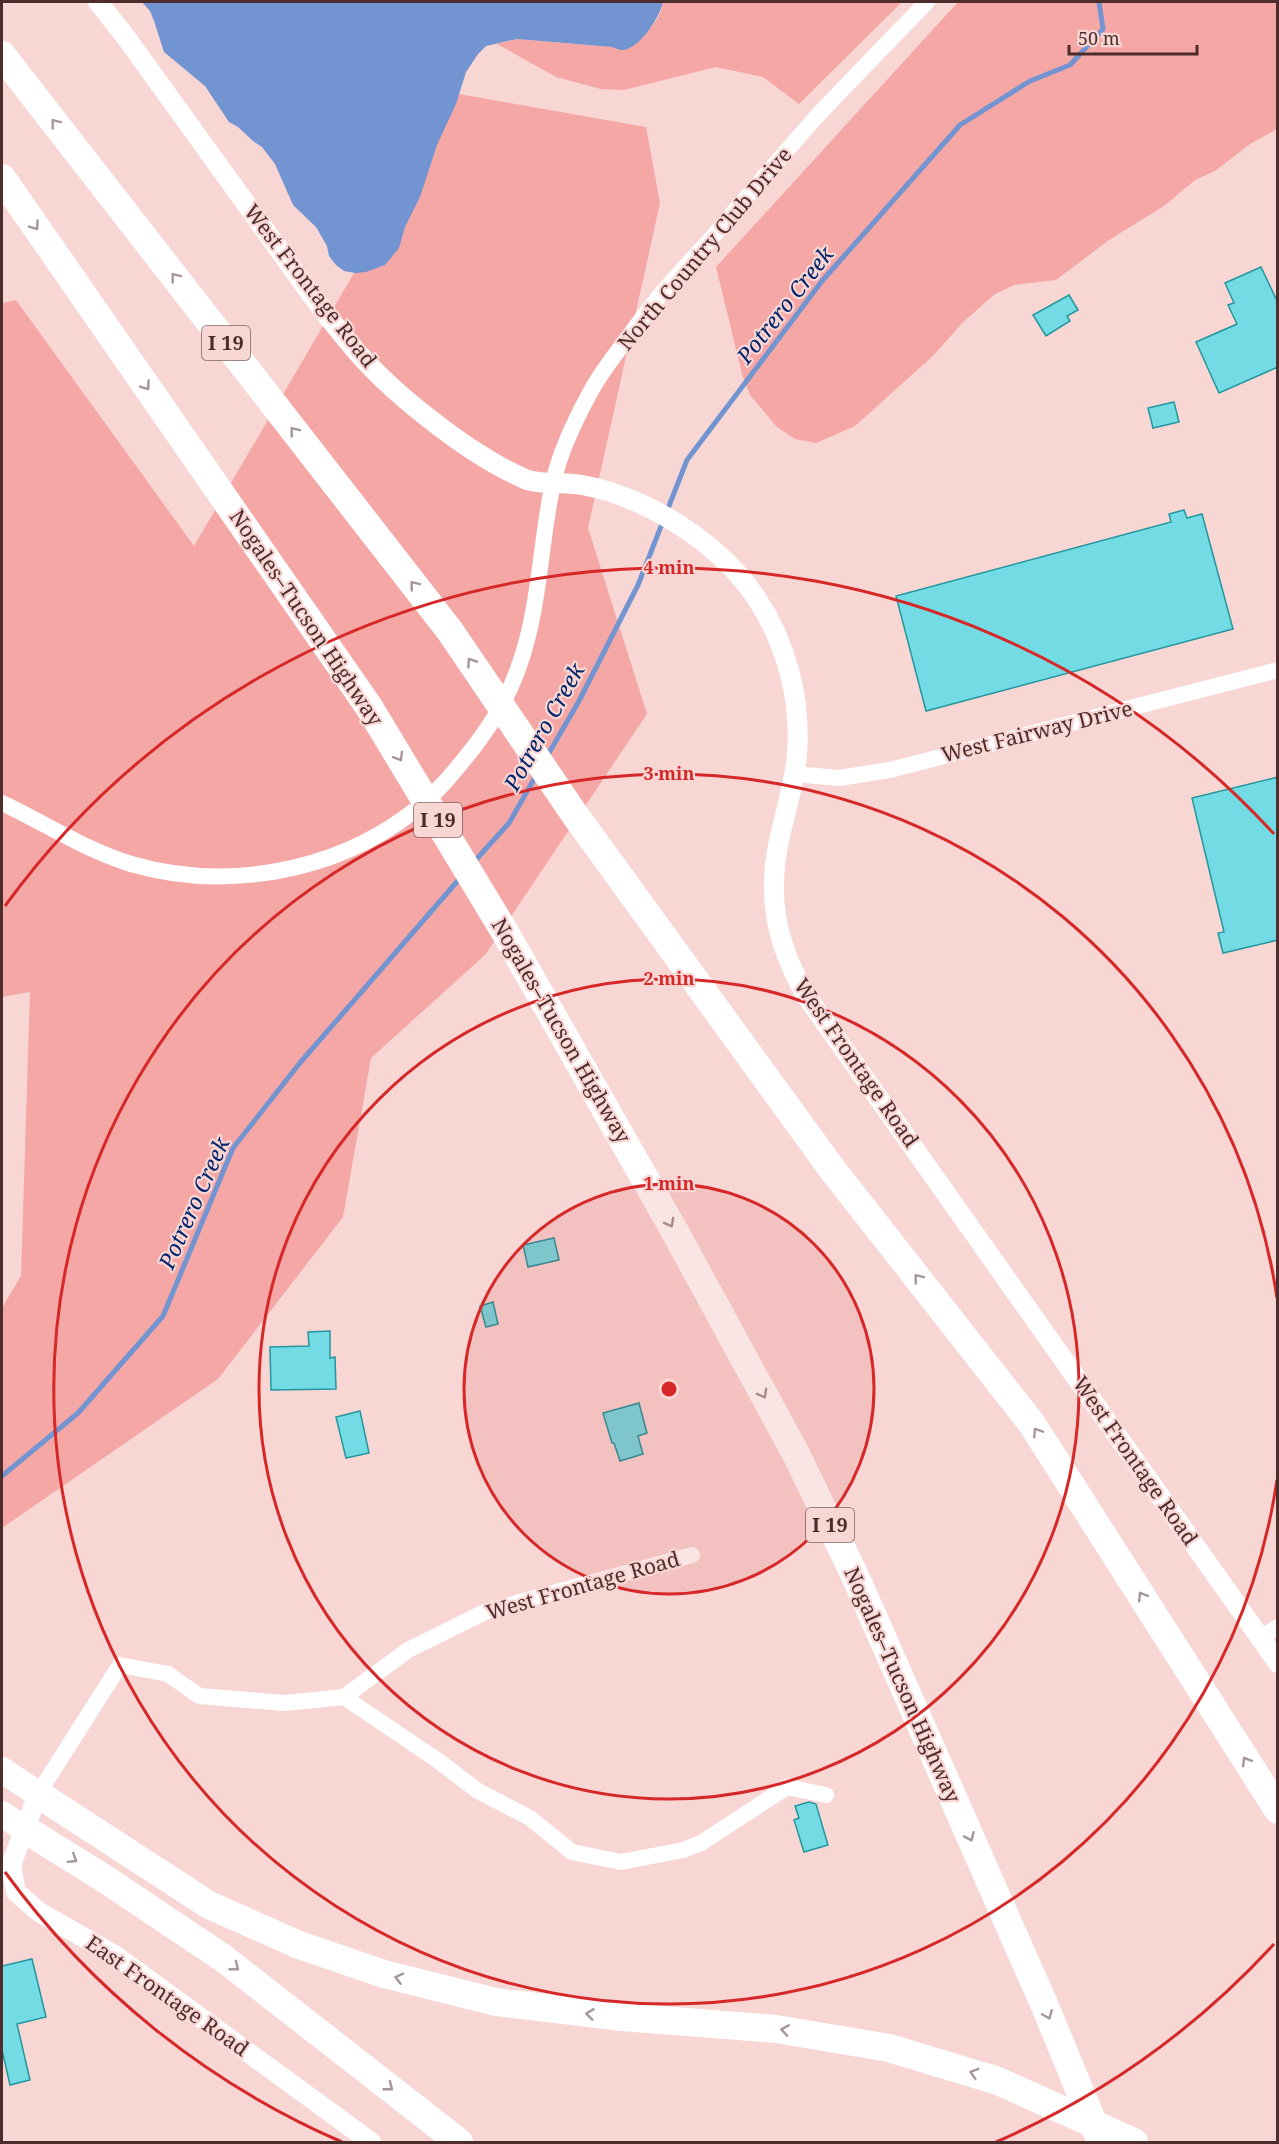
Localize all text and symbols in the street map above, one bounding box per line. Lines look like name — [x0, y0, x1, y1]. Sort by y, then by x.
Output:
scale bar — [1069, 18, 1196, 56]
text: 50 m — [1078, 26, 1120, 50]
one-way arrow — [51, 119, 62, 130]
street label: North Country Club Drive — [611, 141, 798, 356]
street label: West Frontage Road — [238, 198, 383, 373]
one-way arrow — [28, 219, 39, 230]
water label: Potrero Creek — [728, 238, 840, 370]
one-way arrow — [171, 273, 182, 284]
road number: I 19 — [202, 326, 250, 360]
one-way arrow — [139, 379, 150, 390]
one-way arrow — [291, 426, 302, 437]
street label: Nogales–Tucson Highway — [224, 504, 390, 731]
text: 4 min — [644, 555, 694, 579]
one-way arrow — [411, 580, 422, 591]
water label: Potrero Creek — [495, 656, 591, 796]
one-way arrow — [468, 658, 479, 669]
street label: West Fairway Drive — [938, 694, 1135, 768]
one-way arrow — [392, 751, 404, 761]
text: 3 min — [644, 761, 694, 785]
road number: I 19 — [414, 803, 462, 837]
street label: Nogales–Tucson Highway — [486, 913, 638, 1148]
text: 2 min — [644, 966, 694, 990]
street label: West Frontage Road — [788, 972, 926, 1152]
water label: Potrero Creek — [150, 1131, 236, 1274]
text: 1 min — [644, 1171, 694, 1195]
one-way arrow — [662, 1216, 674, 1227]
one-way arrow — [914, 1273, 925, 1284]
street label: West Frontage Road — [1067, 1370, 1205, 1550]
centre of rings — [659, 1379, 679, 1399]
one-way arrow — [756, 1388, 767, 1398]
one-way arrow — [1033, 1427, 1044, 1438]
road number: I 19 — [806, 1508, 854, 1542]
street label: West Frontage Road — [483, 1544, 683, 1626]
street label: Nogales–Tucson Highway — [838, 1562, 968, 1807]
one-way arrow — [1138, 1592, 1150, 1602]
one-way arrow — [1242, 1757, 1254, 1767]
one-way arrow — [963, 1830, 975, 1841]
one-way arrow — [67, 1852, 77, 1864]
street label: East Frontage Road — [80, 1928, 255, 2062]
one-way arrow — [229, 1960, 240, 1971]
one-way arrow — [394, 1973, 404, 1986]
one-way arrow — [586, 2008, 595, 2020]
one-way arrow — [1041, 2009, 1053, 2020]
one-way arrow — [780, 2025, 789, 2037]
one-way arrow — [969, 2068, 980, 2080]
one-way arrow — [383, 2079, 394, 2090]

